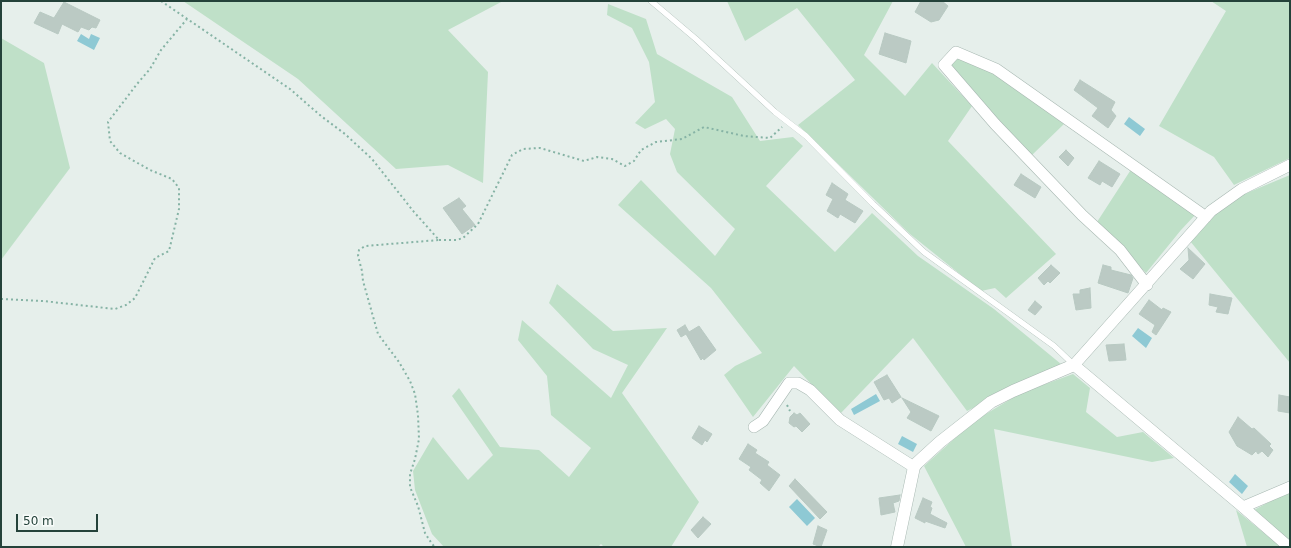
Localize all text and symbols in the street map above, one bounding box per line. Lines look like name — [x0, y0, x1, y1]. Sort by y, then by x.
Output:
scale bar — [18, 506, 100, 532]
text: 50 m — [23, 514, 54, 528]

